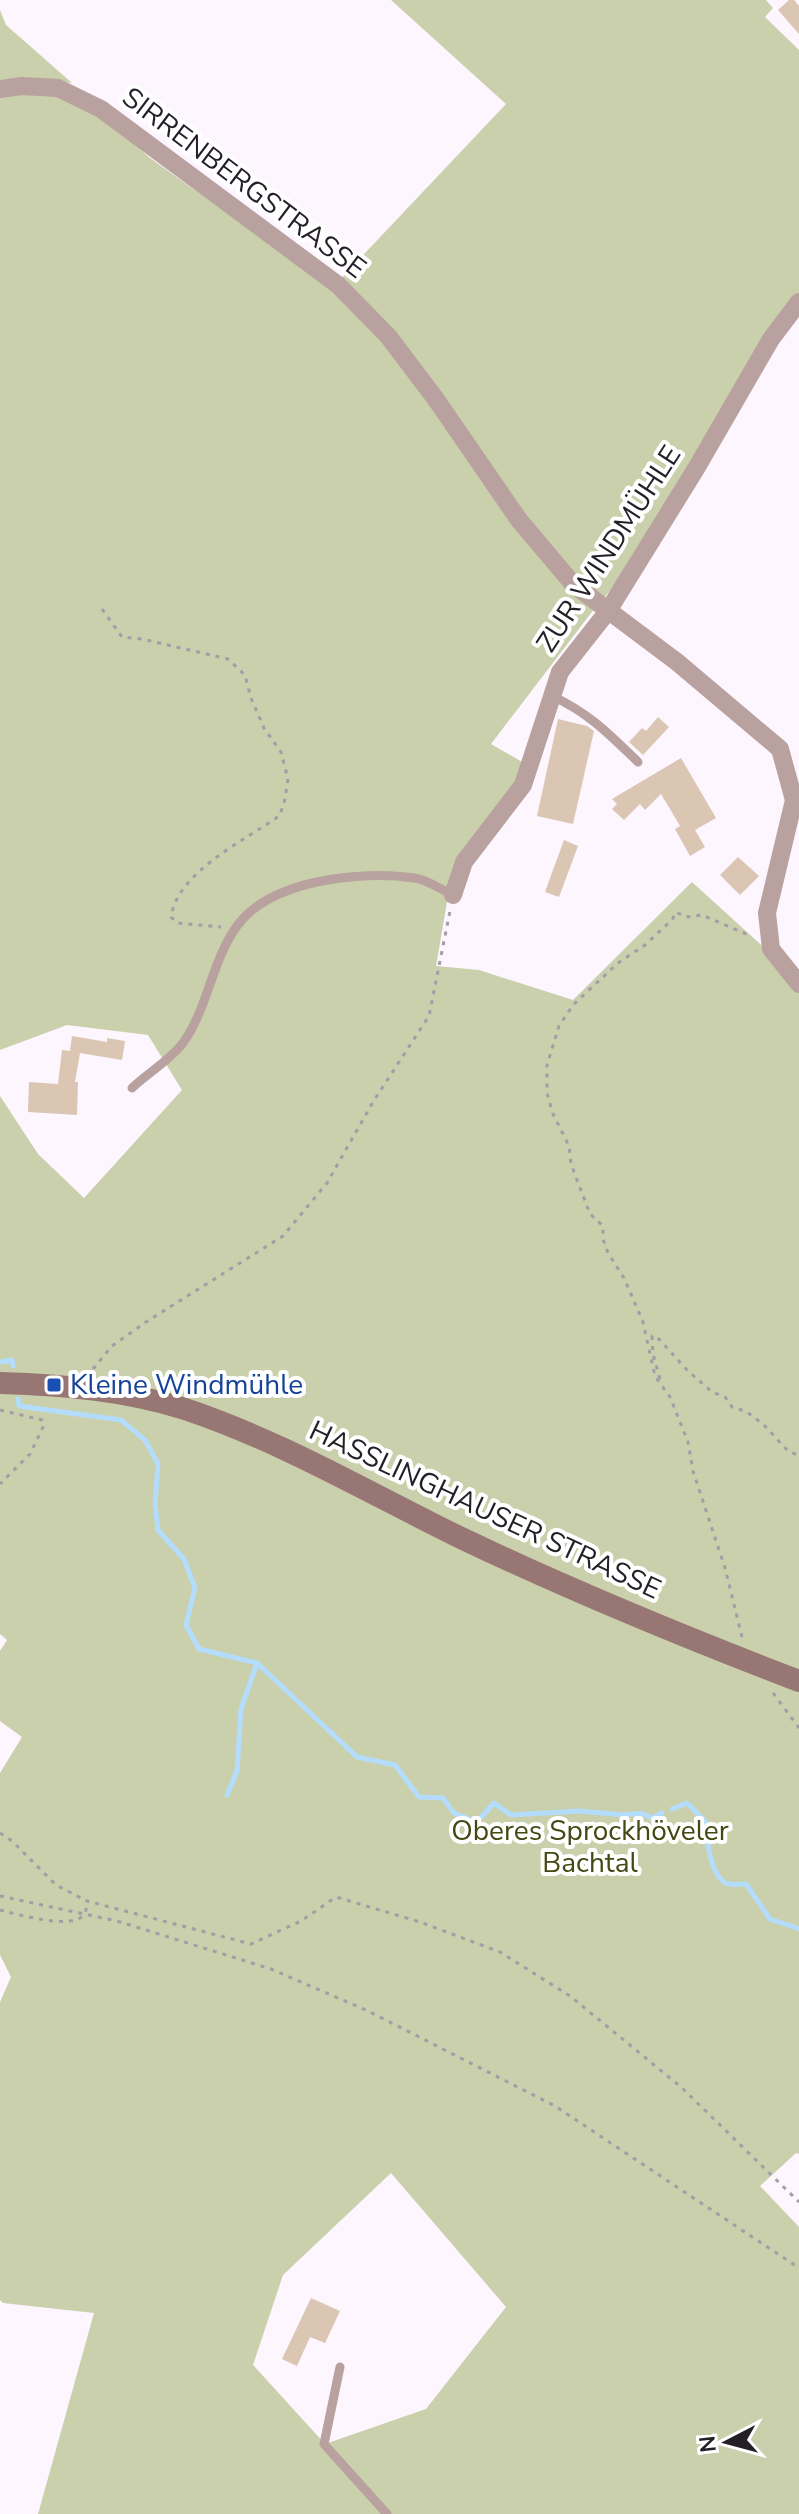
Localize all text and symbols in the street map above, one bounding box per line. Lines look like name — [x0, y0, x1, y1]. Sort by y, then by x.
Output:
street label: SIRRENBERGSTRASSE — [114, 79, 374, 287]
street label: ZUR WINDMÜHLE — [528, 438, 690, 660]
place label: Kleine Windmühle — [70, 1366, 303, 1404]
marker: Kleine Windmühle — [45, 1376, 63, 1394]
street label: HASSLINGHAUSER STRASSE — [303, 1412, 667, 1608]
park label: Oberes Sprockhöveler Bachtal — [451, 1812, 729, 1882]
north arrow — [687, 2402, 767, 2482]
text: N — [692, 2434, 724, 2454]

